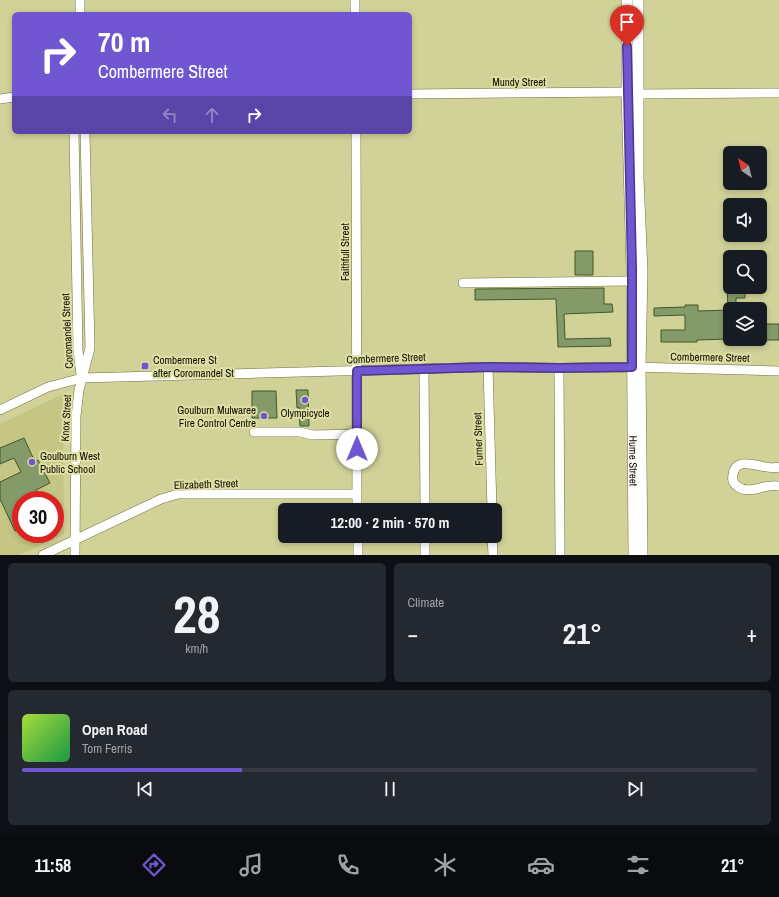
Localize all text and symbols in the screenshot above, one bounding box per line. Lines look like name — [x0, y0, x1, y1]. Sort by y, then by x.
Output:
pin — [610, 5, 644, 46]
icon: arrive — [616, 11, 638, 33]
text: 70 m — [98, 23, 150, 61]
icon: right — [32, 28, 84, 80]
text: Combermere Street — [98, 59, 228, 84]
street label: Mundy Street — [492, 75, 546, 89]
icon: left — [159, 104, 181, 126]
icon: ahead — [201, 104, 223, 126]
icon: right — [243, 104, 265, 126]
north arrow — [723, 146, 767, 190]
map controls — [723, 146, 767, 346]
button: sound — [723, 198, 767, 242]
street label: Faithfull Street — [338, 222, 352, 281]
button: search — [723, 250, 767, 294]
street label: Coromandel Street — [58, 292, 76, 369]
button: layers — [723, 302, 767, 346]
street label: Combermere Street — [670, 349, 750, 365]
street label: Combermere Street — [346, 350, 426, 366]
place label: Combermere St after Coromandel St — [153, 353, 234, 380]
marker: Combermere St after Coromandel St — [140, 361, 150, 371]
street label: Knox Street — [58, 394, 74, 442]
marker: Olympicycle — [300, 395, 310, 405]
place label: Goulburn Mulwaree Fire Control Centre — [177, 403, 256, 430]
place label: Olympicycle — [280, 406, 330, 420]
marker: Goulburn Mulwaree Fire Control Centre — [259, 411, 269, 421]
street label: Furner Street — [470, 412, 486, 466]
position arrow — [336, 428, 378, 470]
street label: Hume Street — [626, 436, 641, 487]
place label: Goulburn West Public School — [40, 449, 100, 476]
marker: Goulburn West Public School — [27, 457, 37, 467]
street label: Elizabeth Street — [174, 476, 239, 492]
speed limit sign: 30 — [12, 491, 64, 543]
text: 12:00 · 2 min · 570 m — [331, 512, 449, 533]
text: 28 — [173, 579, 220, 649]
text: Climate — [408, 594, 444, 611]
text: 21° — [563, 613, 602, 653]
text: − — [408, 619, 418, 649]
text: + — [746, 619, 757, 649]
text: km/h — [185, 640, 208, 657]
text: Open Road — [82, 719, 148, 740]
text: Tom Ferris — [82, 740, 132, 757]
icon: previous — [134, 778, 156, 800]
icon: pause — [379, 778, 401, 800]
icon: next — [624, 778, 646, 800]
icon: directions — [140, 851, 168, 879]
icon: music — [237, 851, 265, 879]
icon: phone — [334, 851, 362, 879]
icon: climate — [431, 851, 459, 879]
icon: car — [527, 851, 555, 879]
icon: filters — [624, 851, 652, 879]
text: 11:58 — [34, 853, 71, 878]
text: 21° — [721, 853, 745, 878]

